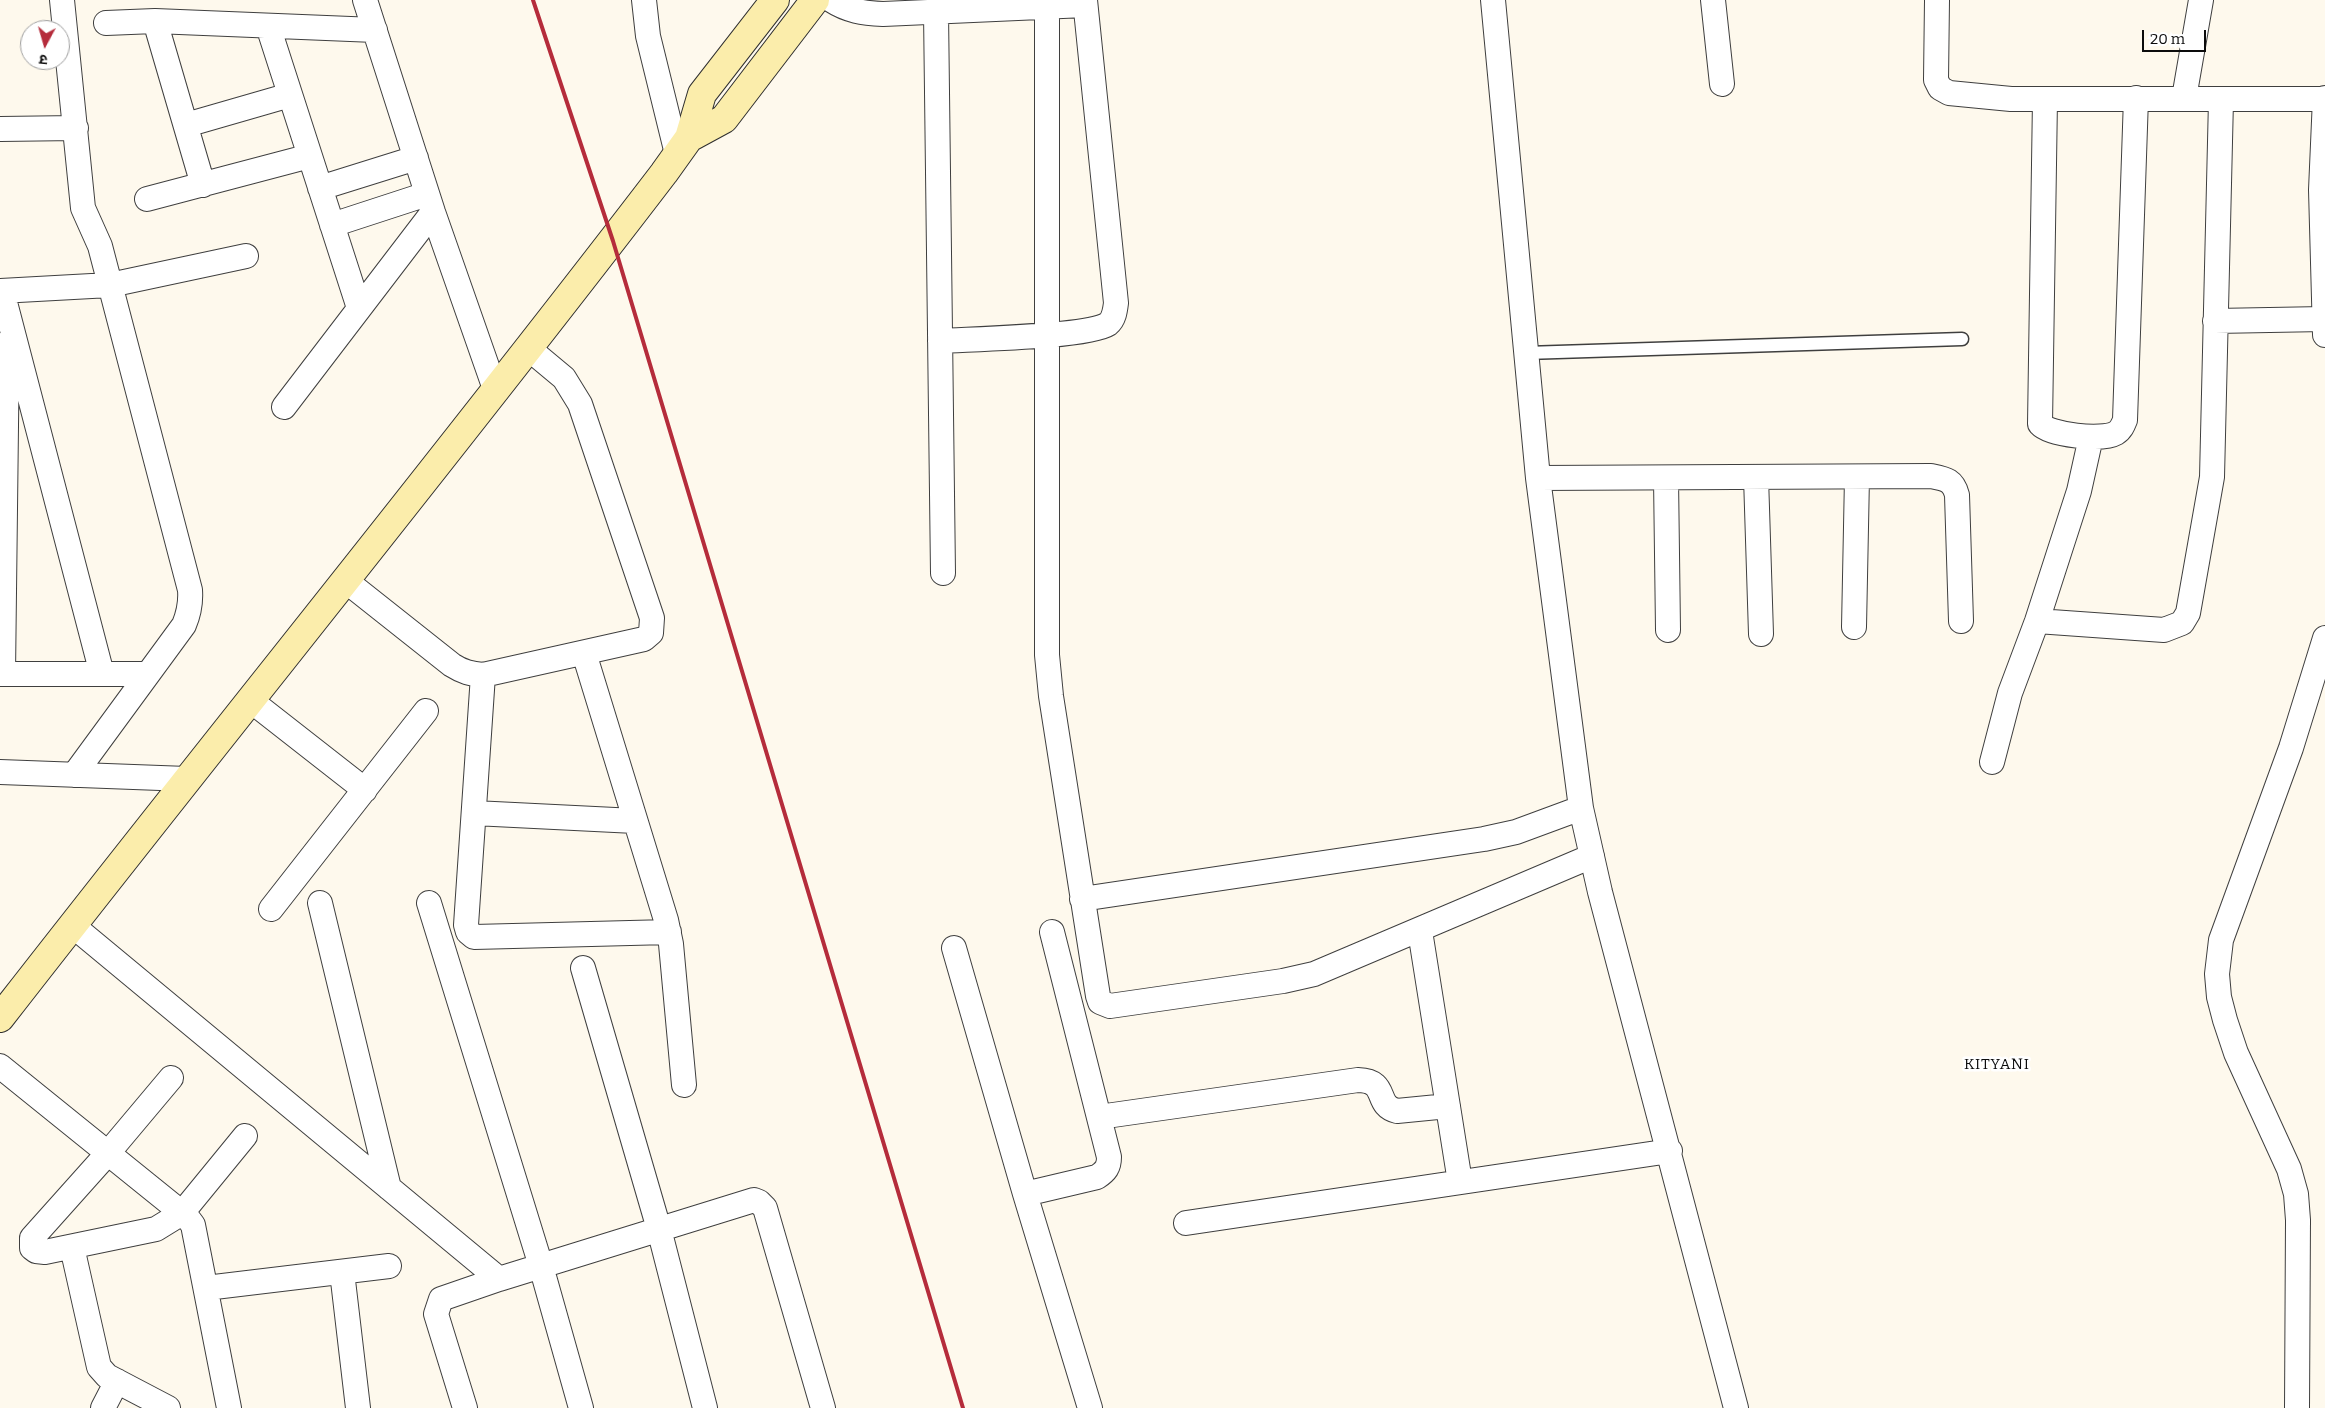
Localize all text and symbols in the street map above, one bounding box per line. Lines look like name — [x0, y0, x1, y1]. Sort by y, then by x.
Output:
north arrow — [20, 20, 70, 70]
scale bar — [2145, 20, 2209, 52]
text: 20 m — [2150, 30, 2185, 48]
text: उ — [39, 51, 48, 68]
district label: KITYANI — [1963, 1056, 2031, 1074]

